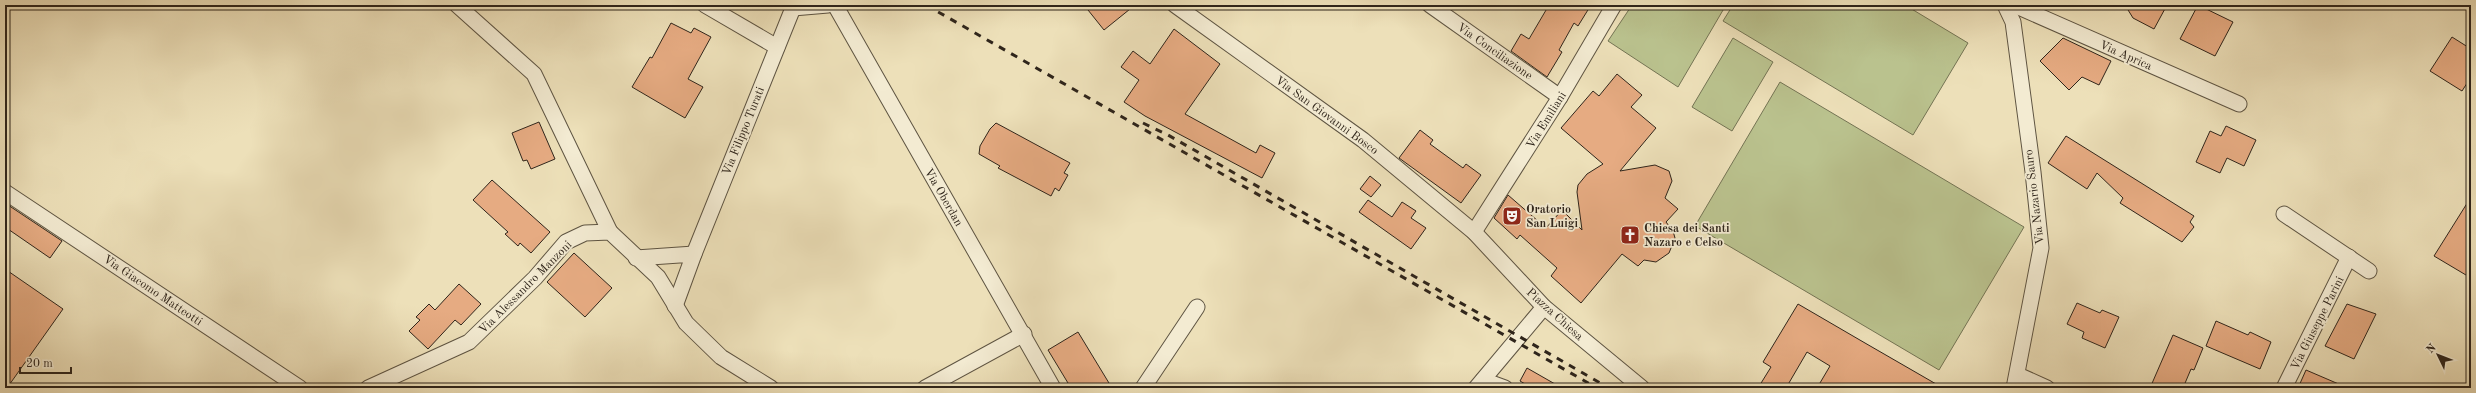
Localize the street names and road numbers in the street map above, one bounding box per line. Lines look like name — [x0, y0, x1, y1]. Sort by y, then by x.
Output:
street label: Via Conciliazione — [1454, 21, 1535, 83]
street label: Via Aprica — [2098, 39, 2154, 73]
street label: Via San Giovanni Bosco — [1273, 75, 1380, 157]
street label: Via Filippo Turati — [721, 85, 767, 177]
street label: Via Emiliani — [1525, 90, 1569, 151]
street label: Via Nazario Sauro — [2023, 149, 2047, 245]
street label: Via Oberdan — [922, 166, 965, 229]
street label: Via Alessandro Manzoni — [477, 239, 574, 336]
street label: Via Giacomo Matteotti — [101, 253, 204, 328]
street label: Via Giuseppe Parini — [2289, 275, 2347, 372]
street label: Piazza Chiesa — [1524, 286, 1585, 343]

